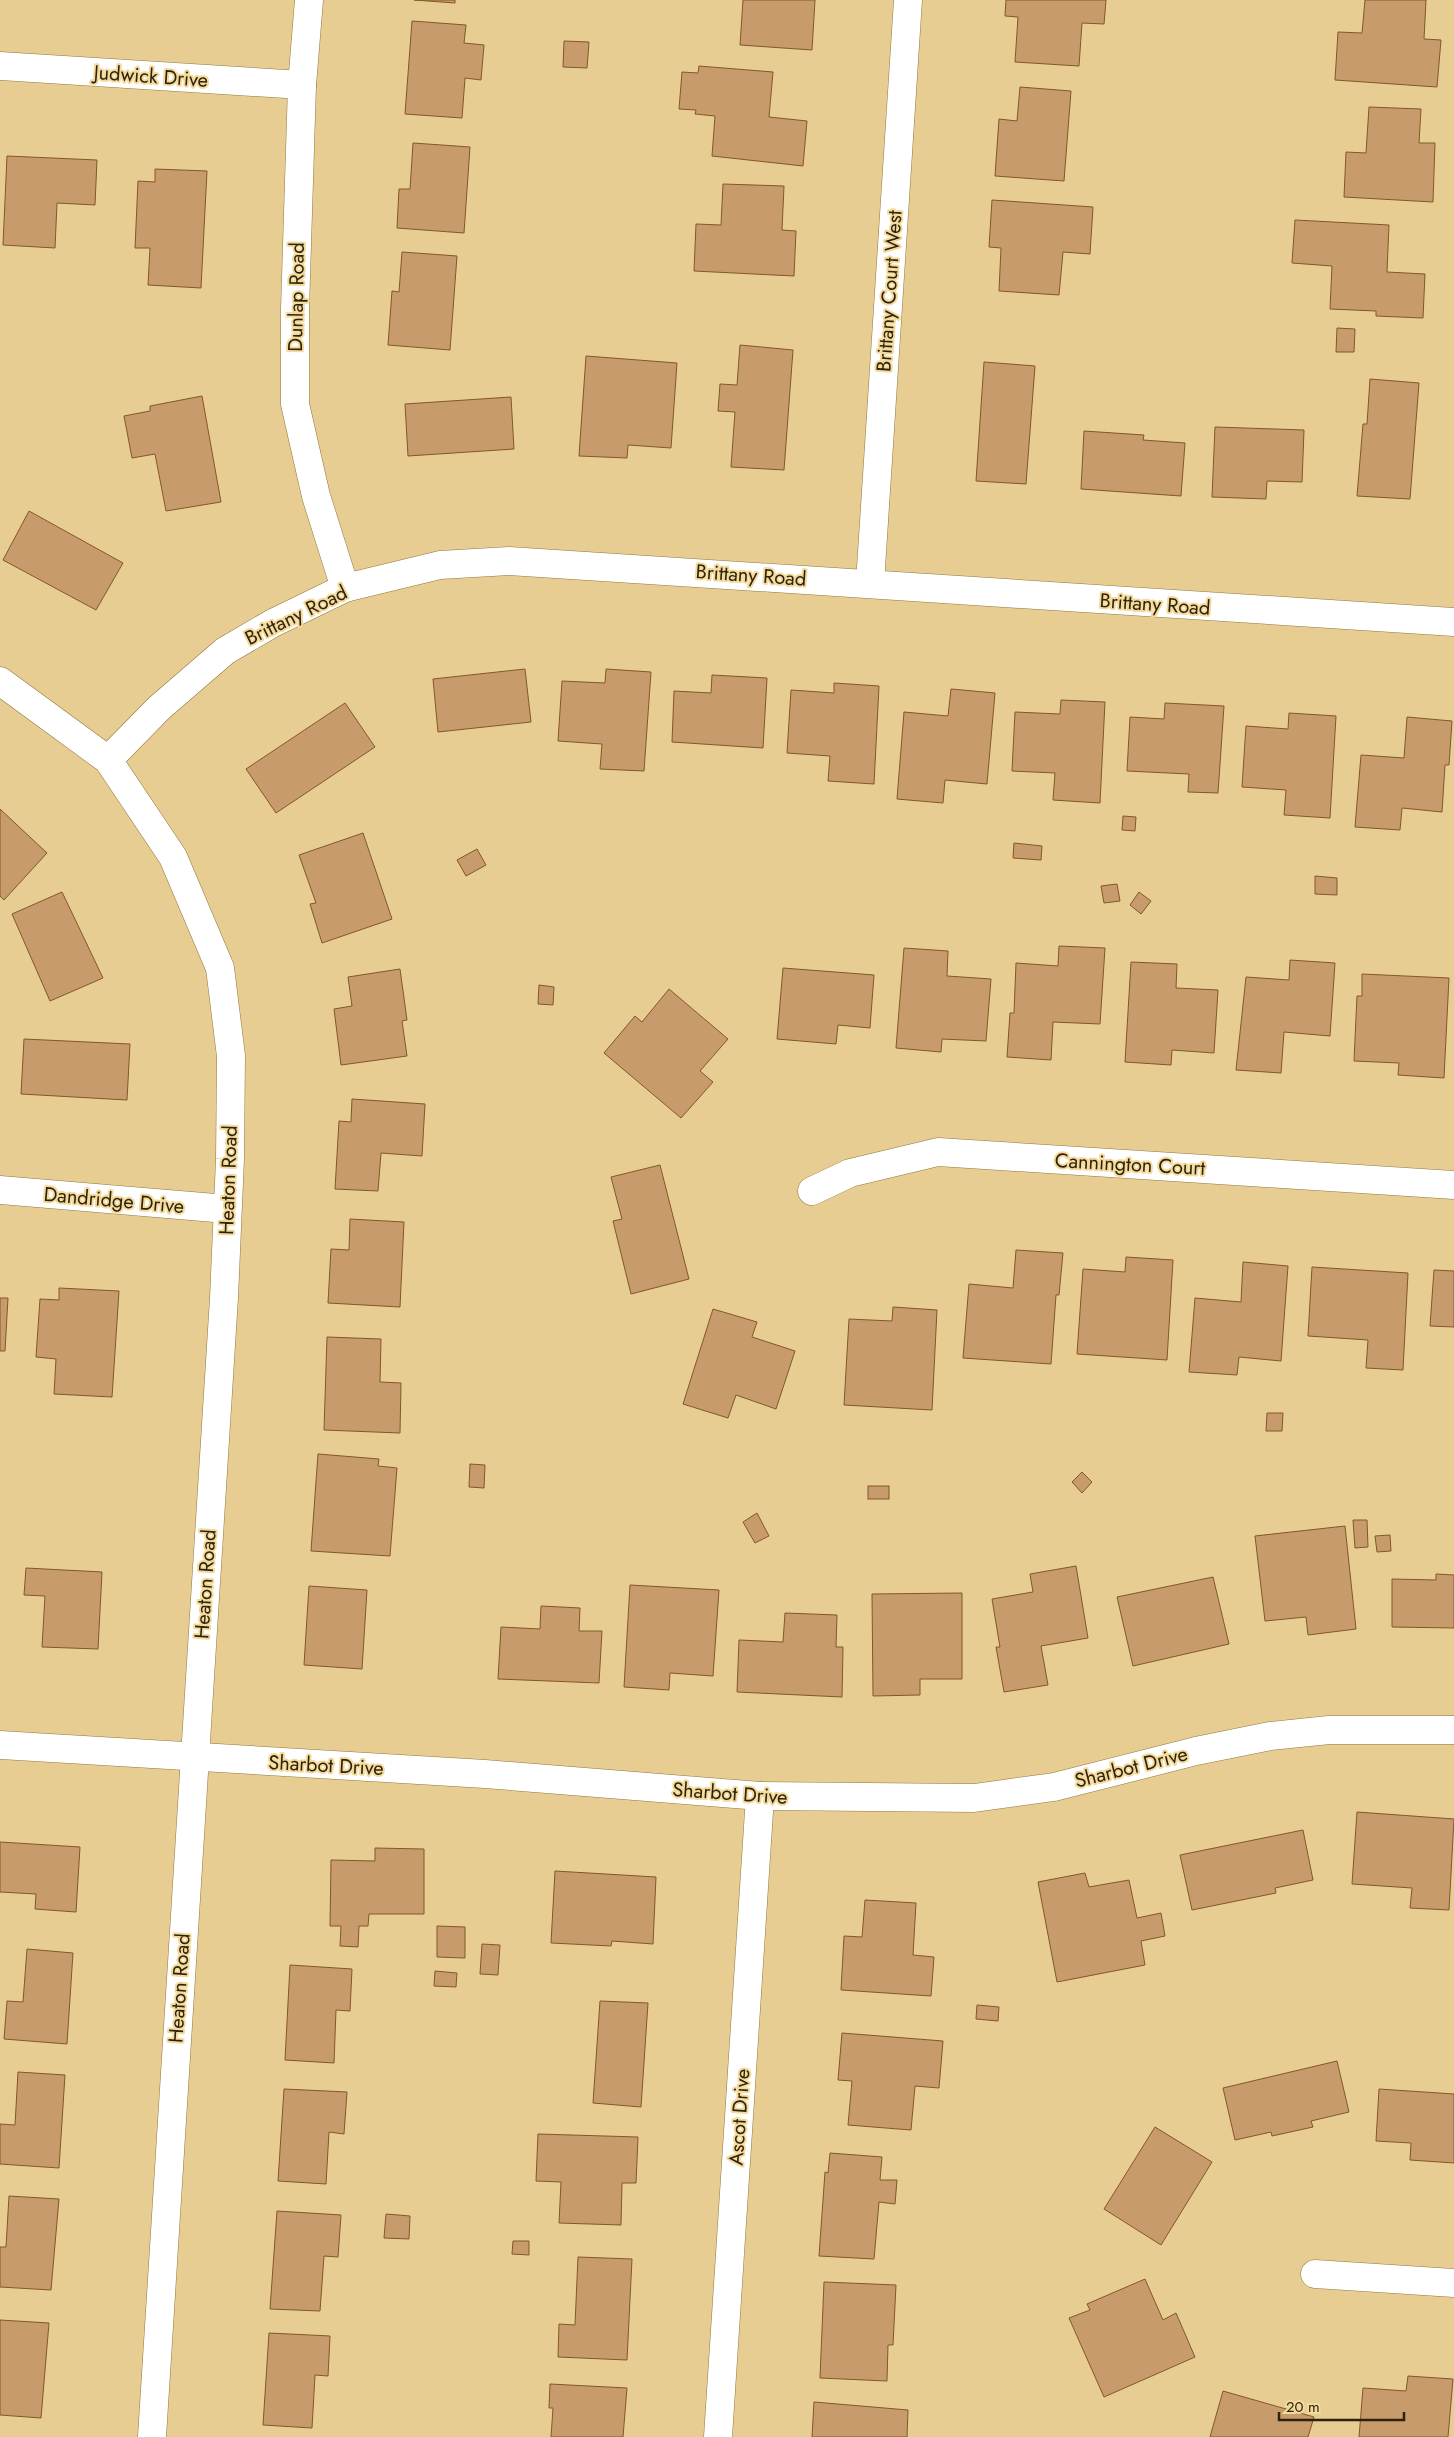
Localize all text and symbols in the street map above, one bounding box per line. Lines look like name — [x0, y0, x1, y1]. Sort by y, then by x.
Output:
street label: Judwick Drive — [90, 58, 209, 95]
street label: Brittany Court West — [869, 209, 910, 373]
street label: Dunlap Road — [281, 242, 312, 352]
street label: Brittany Road — [695, 557, 807, 594]
street label: Brittany Road — [240, 578, 352, 653]
street label: Brittany Road — [1099, 586, 1211, 623]
street label: Heaton Road — [212, 1125, 245, 1235]
street label: Cannington Court — [1054, 1146, 1206, 1183]
street label: Dandridge Drive — [43, 1180, 185, 1221]
street label: Heaton Road — [187, 1528, 224, 1640]
street label: Sharbot Drive — [1072, 1739, 1191, 1796]
street label: Sharbot Drive — [268, 1748, 384, 1783]
street label: Sharbot Drive — [671, 1775, 789, 1812]
street label: Heaton Road — [161, 1932, 198, 2044]
street label: Ascot Drive — [722, 2068, 757, 2166]
scale bar — [1279, 2390, 1404, 2422]
text: 20 m — [1286, 2396, 1320, 2418]

